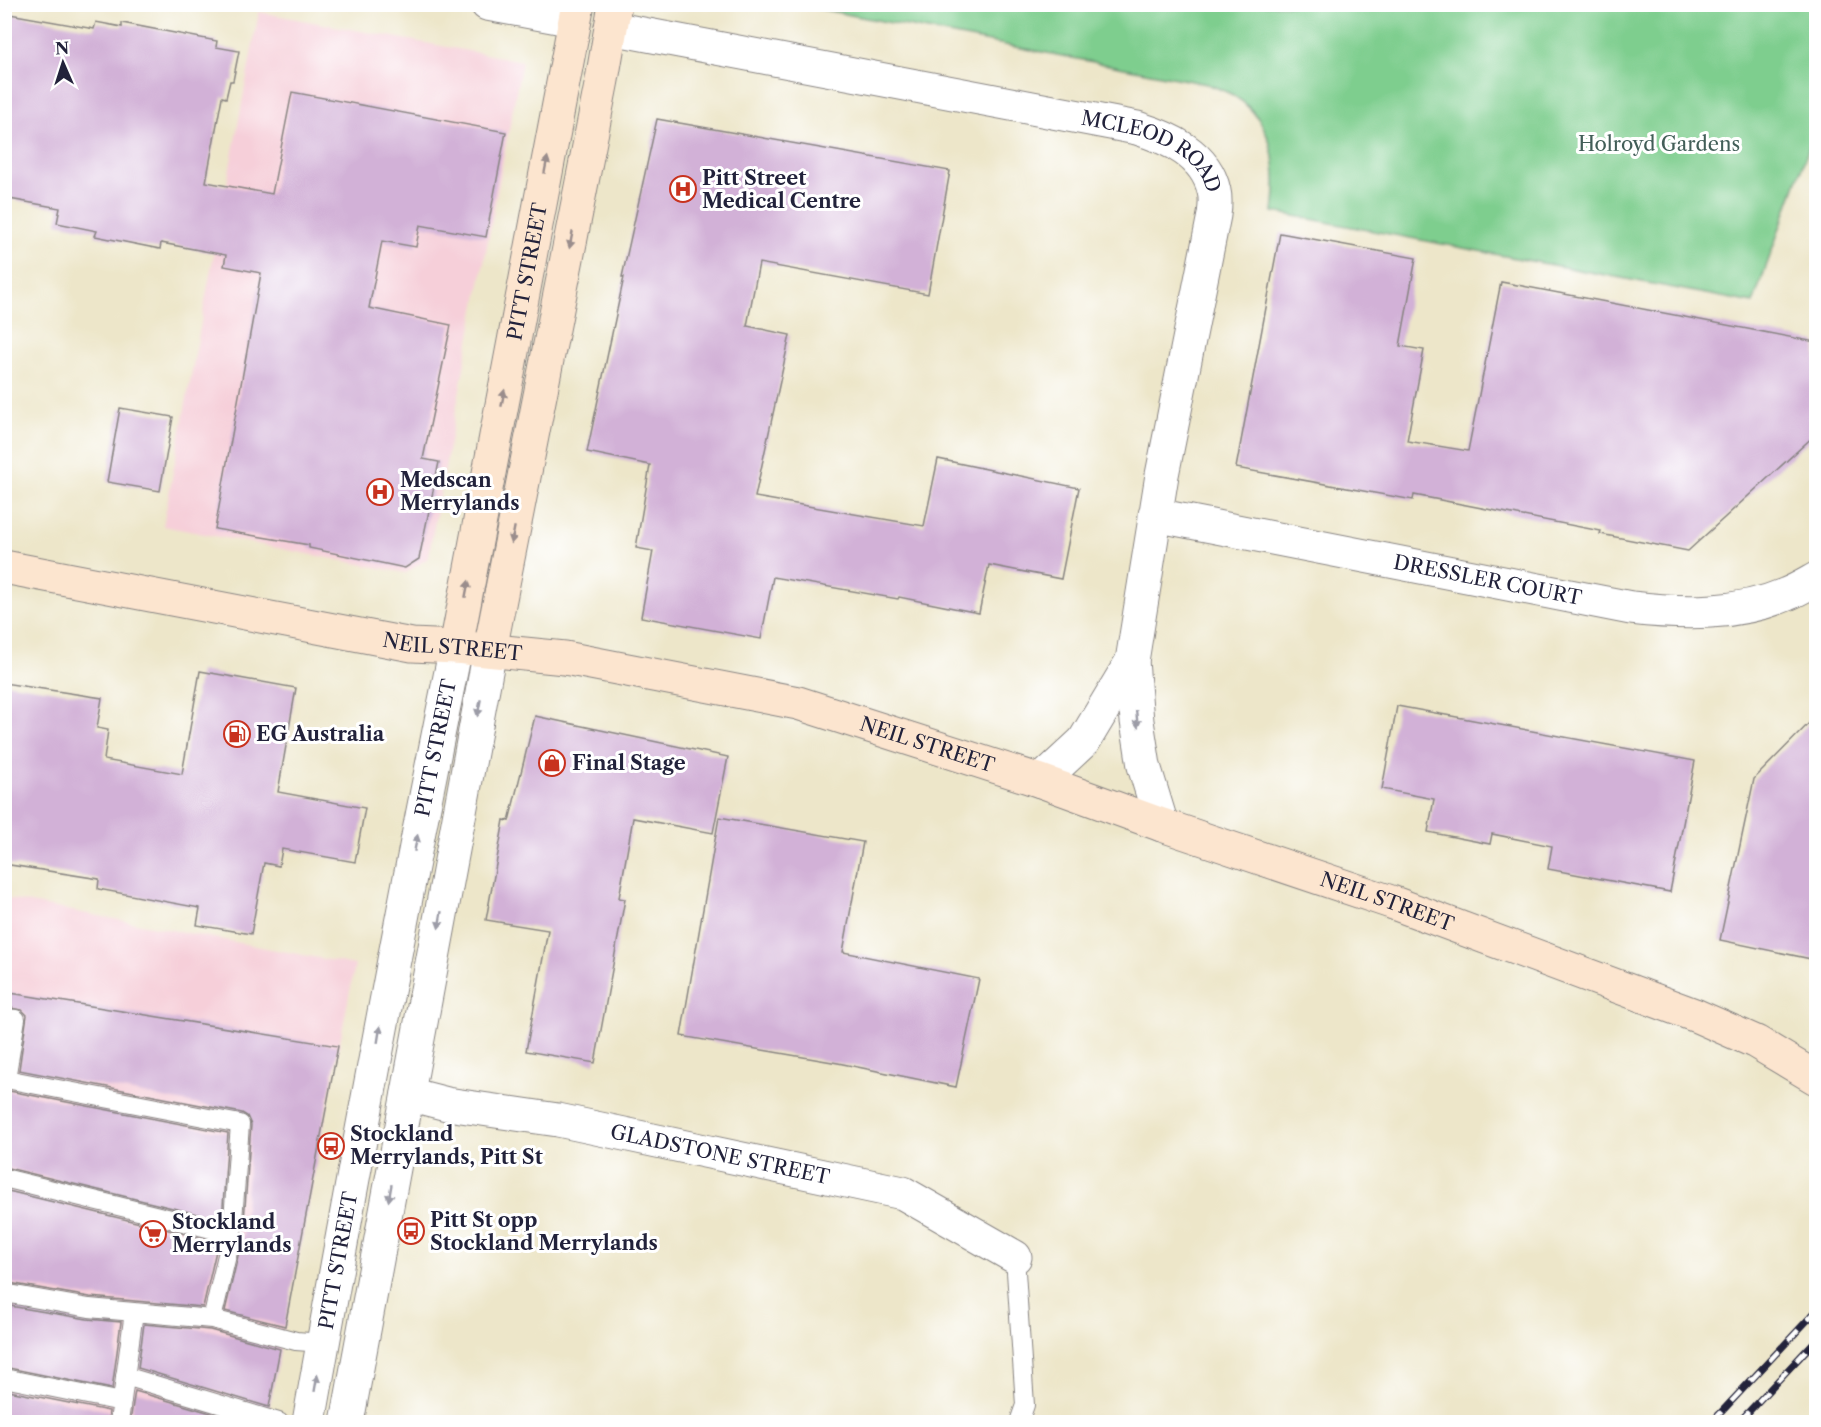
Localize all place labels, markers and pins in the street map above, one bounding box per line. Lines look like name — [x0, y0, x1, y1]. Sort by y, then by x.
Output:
place label: Pitt Street Medical Centre — [702, 166, 861, 213]
hospital icon: Pitt Street Medical Centre — [668, 174, 698, 204]
place label: Medscan Merrylands — [400, 468, 519, 515]
hospital icon: Medscan Merrylands — [365, 477, 395, 507]
fuel station icon: EG Australia — [222, 719, 252, 749]
place label: EG Australia — [256, 722, 385, 746]
shop icon: Final Stage — [537, 748, 567, 778]
place label: Final Stage — [572, 751, 686, 775]
place label: Stockland Merrylands, Pitt St — [350, 1122, 543, 1169]
bus stop icon: Stockland Merrylands, Pitt St — [316, 1131, 346, 1161]
place label: Pitt St opp Stockland Merrylands — [430, 1208, 658, 1255]
place label: Stockland Merrylands — [172, 1210, 291, 1257]
bus stop icon: Pitt St opp Stockland Merrylands — [396, 1216, 426, 1246]
supermarket icon: Stockland Merrylands — [138, 1219, 168, 1249]

